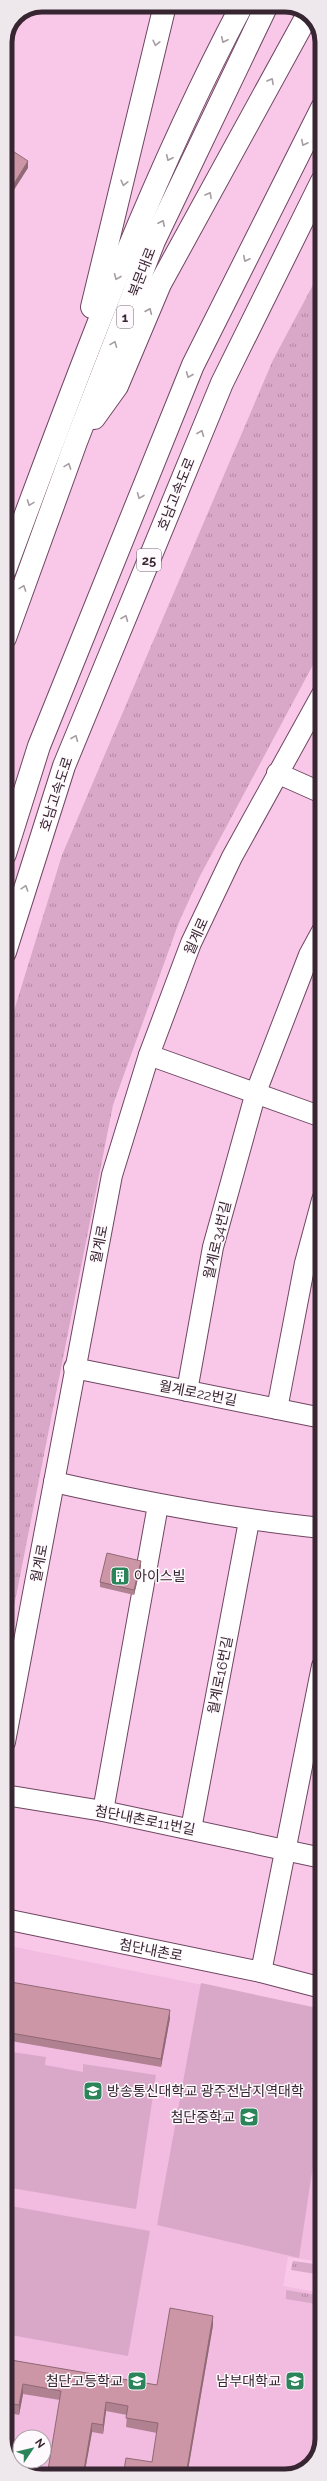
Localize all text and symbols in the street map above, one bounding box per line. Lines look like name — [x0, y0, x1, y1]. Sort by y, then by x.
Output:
one-way arrow — [221, 36, 229, 43]
one-way arrow — [153, 40, 161, 46]
one-way arrow — [267, 78, 274, 86]
one-way arrow — [301, 138, 309, 146]
one-way arrow — [166, 153, 174, 161]
one-way arrow — [120, 180, 128, 187]
one-way arrow — [204, 192, 211, 200]
one-way arrow — [157, 220, 165, 228]
street label: 북문대로 — [125, 245, 159, 299]
one-way arrow — [243, 255, 251, 262]
one-way arrow — [114, 272, 122, 280]
road number: 1 — [117, 306, 133, 328]
one-way arrow — [144, 307, 152, 315]
one-way arrow — [110, 341, 118, 348]
one-way arrow — [185, 372, 193, 379]
one-way arrow — [197, 430, 205, 437]
street label: 호남고속도로 — [154, 455, 198, 533]
one-way arrow — [63, 462, 71, 469]
one-way arrow — [137, 491, 145, 499]
one-way arrow — [27, 499, 35, 506]
road number: 25 — [137, 549, 161, 571]
one-way arrow — [19, 584, 27, 591]
one-way arrow — [120, 615, 128, 623]
one-way arrow — [71, 735, 79, 742]
street label: 호남고속도로 — [36, 755, 76, 833]
one-way arrow — [20, 885, 29, 892]
street label: 월계로 — [181, 915, 211, 957]
street label: 월계로34번길 — [200, 1199, 234, 1281]
street label: 월계로 — [87, 1223, 111, 1264]
street label: 월계로22번길 — [158, 1378, 238, 1408]
street label: 월계로 — [27, 1542, 51, 1583]
building icon: 아이스빌 — [109, 1565, 131, 1587]
place label: 아이스빌 — [134, 1568, 186, 1584]
street label: 월계로16번길 — [205, 1635, 235, 1715]
street label: 첨단내촌로11번길 — [93, 1802, 197, 1838]
street label: 첨단내촌로 — [118, 1936, 184, 1964]
school or university icon: 방송통신대학교 광주전남지역대학 — [82, 2080, 104, 2102]
place label: 방송통신대학교 광주전남지역대학 — [107, 2083, 304, 2099]
school or university icon: 첨단중학교 — [238, 2106, 260, 2128]
place label: 첨단중학교 — [171, 2109, 235, 2125]
school or university icon: 첨단고등학교 — [126, 2370, 148, 2392]
school or university icon: 남부대학교 — [284, 2370, 306, 2392]
place label: 첨단고등학교 — [46, 2373, 123, 2389]
place label: 남부대학교 — [217, 2373, 281, 2389]
north arrow — [12, 2429, 52, 2469]
text: N — [32, 2436, 48, 2451]

